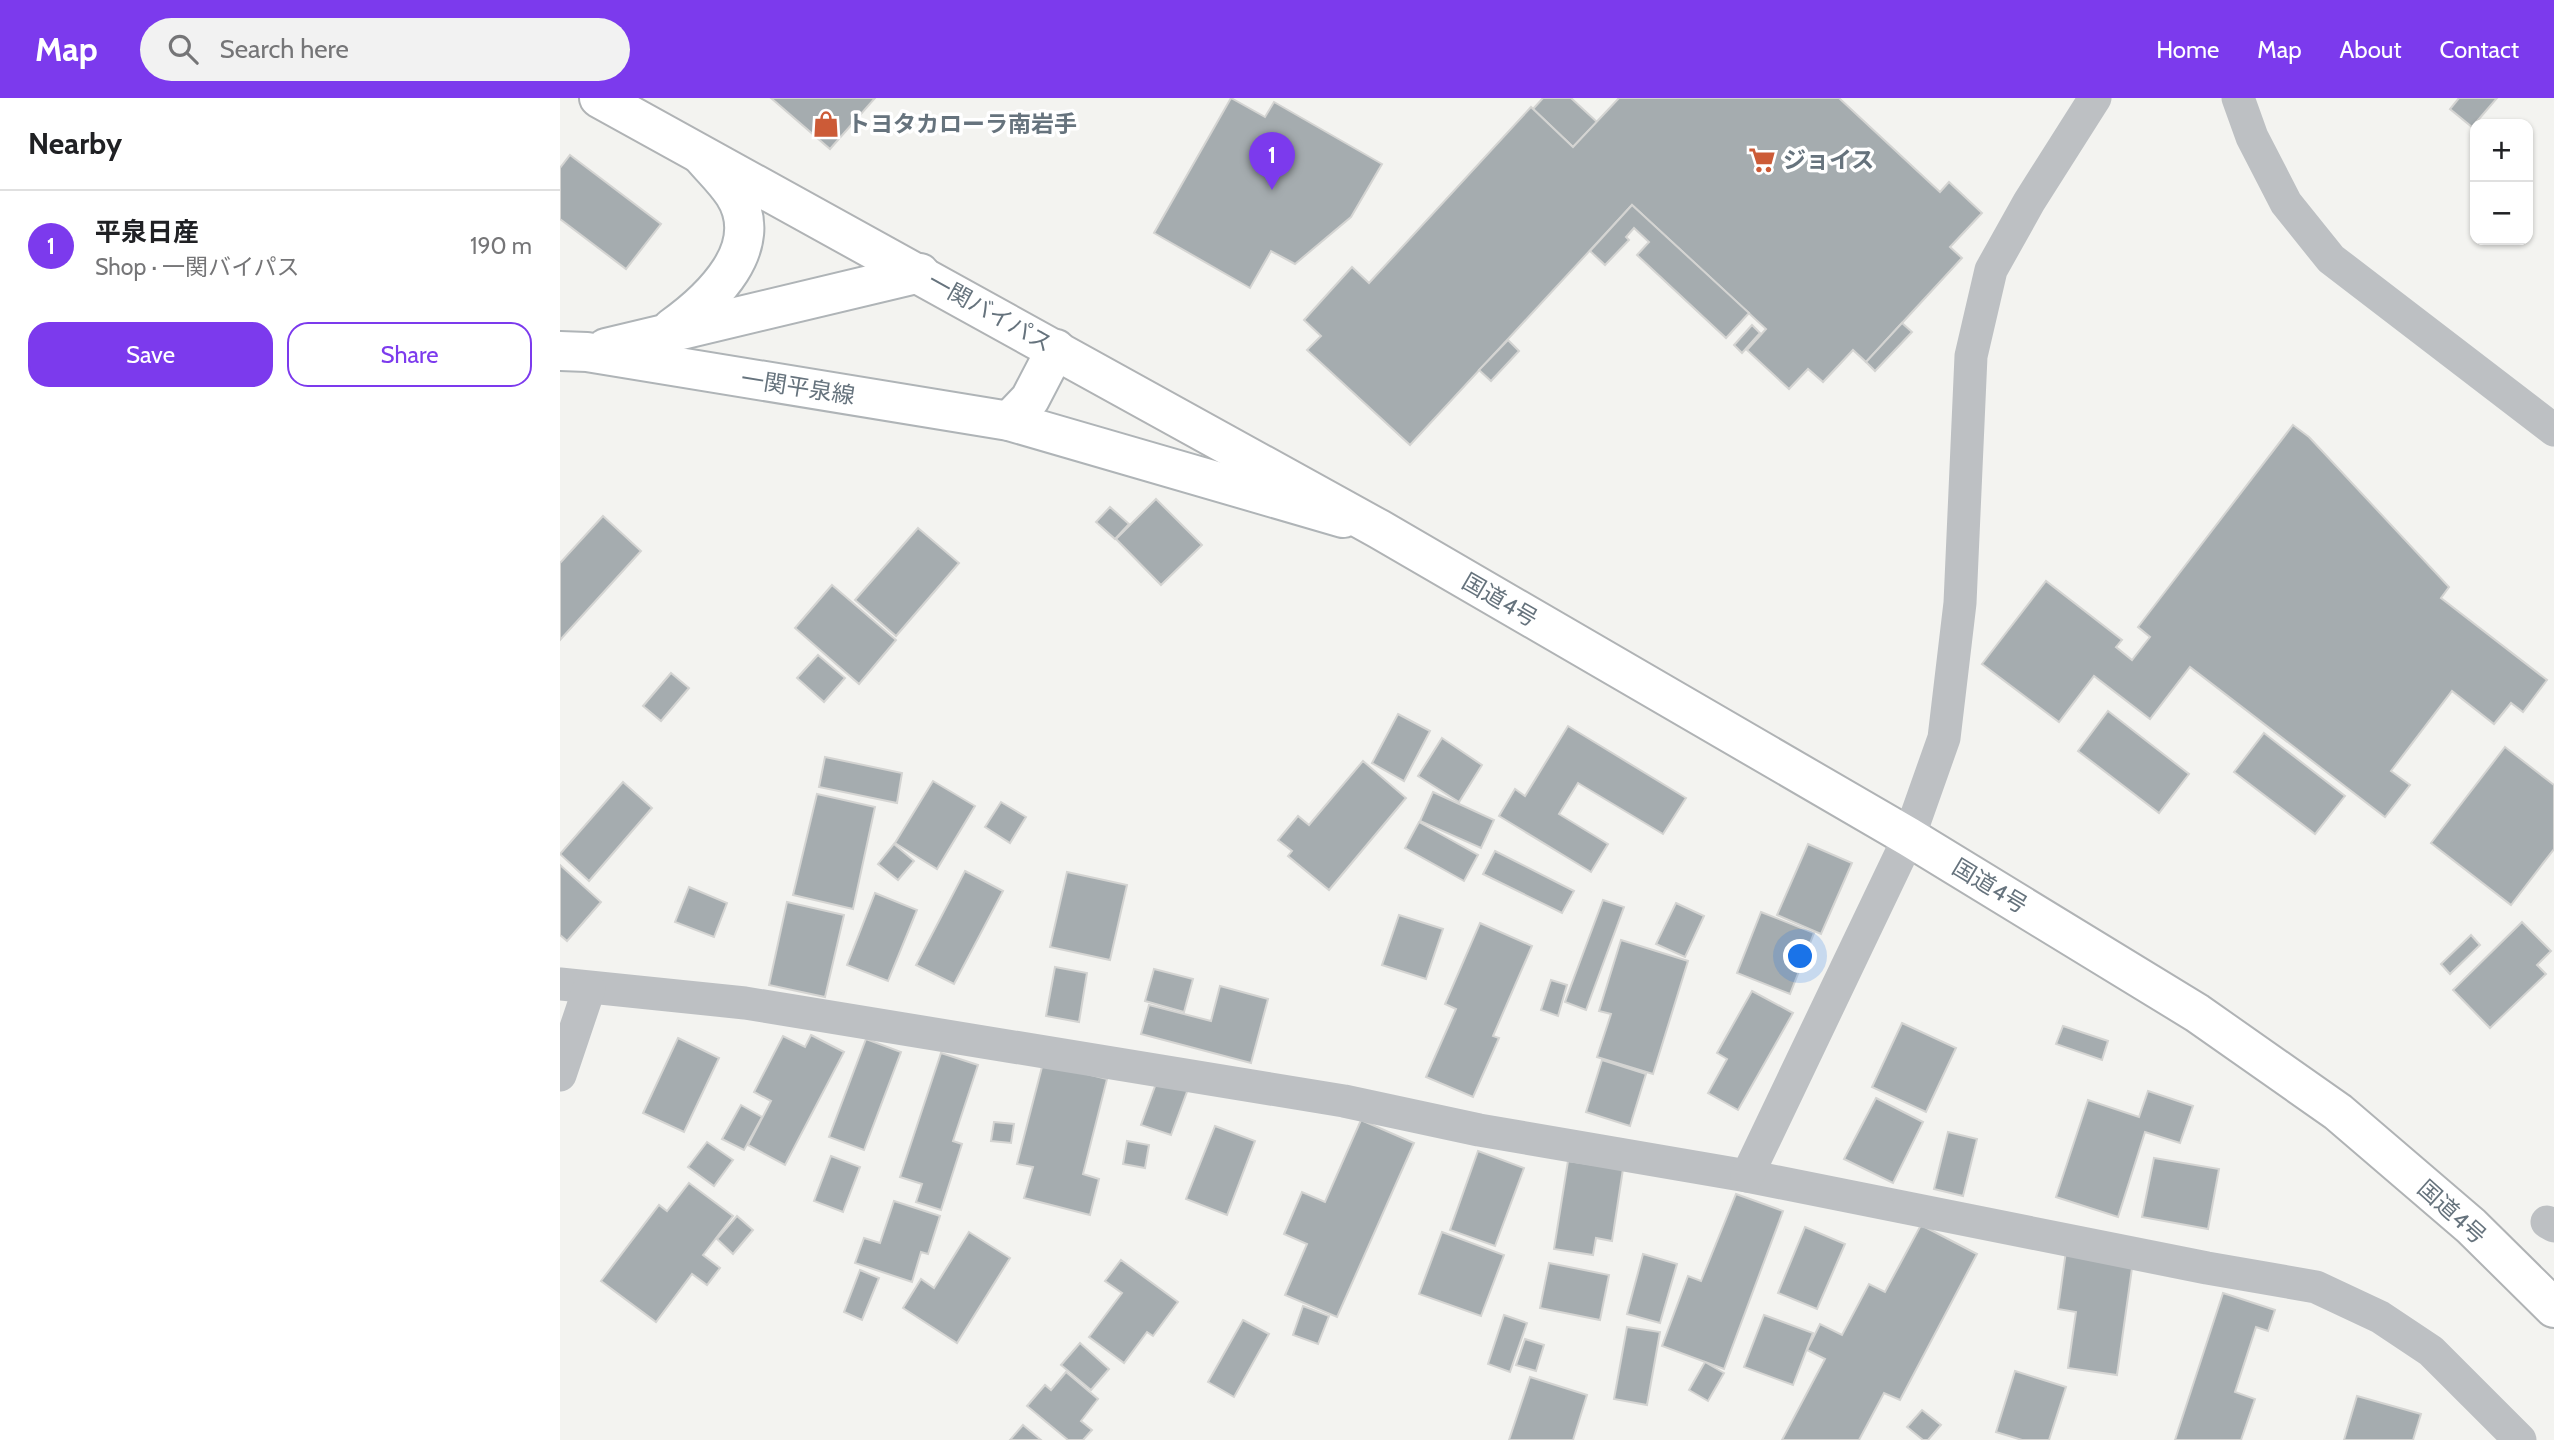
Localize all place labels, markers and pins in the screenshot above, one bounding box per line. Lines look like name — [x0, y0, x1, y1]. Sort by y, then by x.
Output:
shop icon: トヨタカローラ南岩手 — [811, 109, 841, 139]
place label: トヨタカローラ南岩手 — [847, 110, 1077, 138]
pin: 1 — [1249, 132, 1295, 190]
supermarket icon: ジョイス — [1747, 145, 1777, 175]
place label: ジョイス — [1783, 146, 1874, 174]

